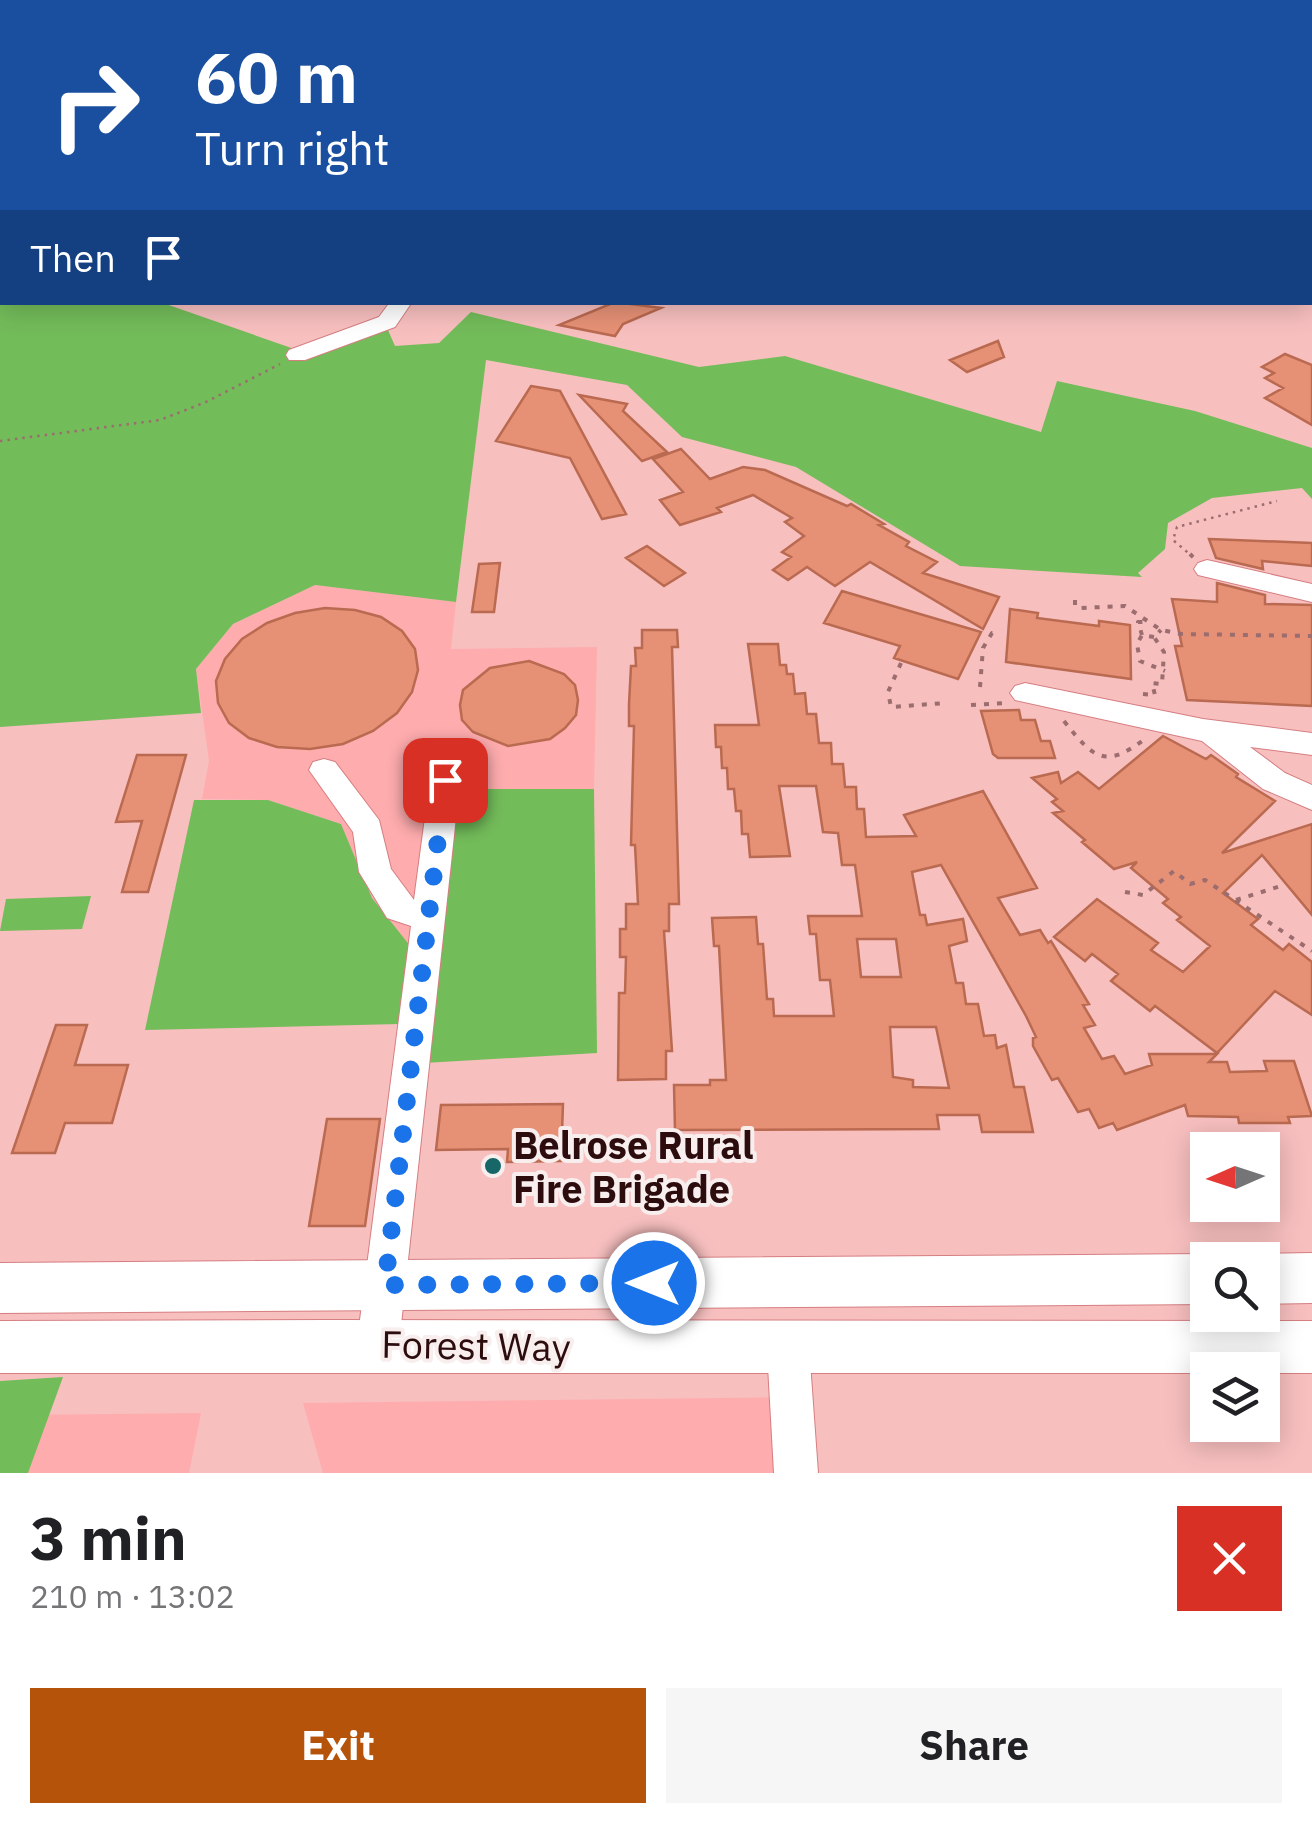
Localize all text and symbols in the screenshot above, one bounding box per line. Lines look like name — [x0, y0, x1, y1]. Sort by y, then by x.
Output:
text: 60 m — [195, 31, 358, 122]
icon: right — [30, 40, 160, 170]
text: Turn right — [195, 119, 390, 177]
icon: arrive — [136, 230, 191, 285]
text: Then — [30, 233, 116, 282]
pin — [403, 738, 488, 823]
icon: arrive — [418, 753, 473, 808]
place label: Belrose Rural Fire Brigade — [513, 1120, 754, 1213]
north arrow — [1190, 1132, 1280, 1222]
map controls — [1190, 1132, 1280, 1442]
marker: Belrose Rural Fire Brigade — [482, 1155, 504, 1177]
position arrow — [602, 1231, 706, 1335]
button: search — [1190, 1242, 1280, 1332]
street label: Forest Way — [381, 1319, 571, 1371]
button: layers — [1190, 1352, 1280, 1442]
text: 3 min — [30, 1498, 187, 1577]
button: close — [1177, 1506, 1282, 1611]
text: 210 m · 13:02 — [30, 1575, 235, 1617]
button: Exit — [30, 1688, 646, 1803]
button: Share — [666, 1688, 1282, 1803]

